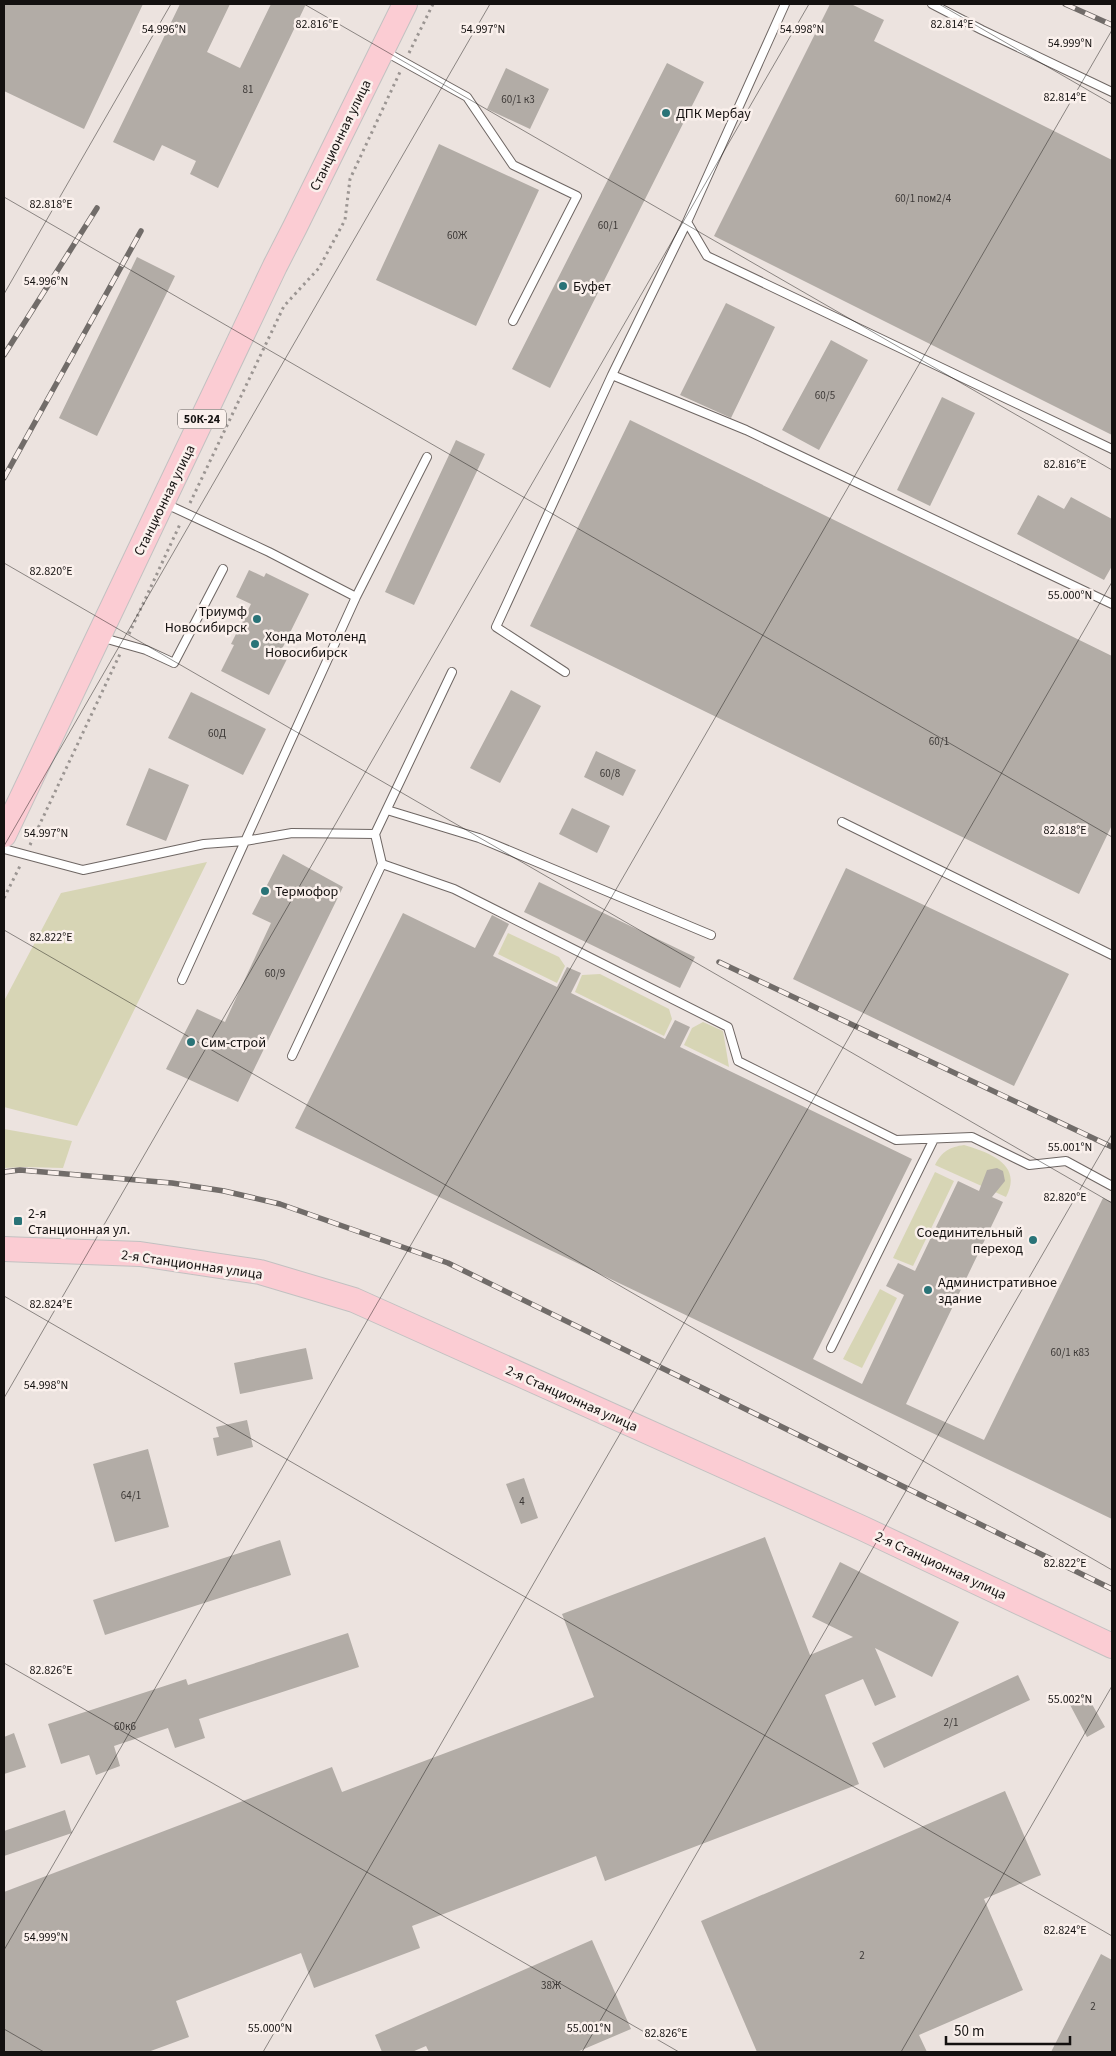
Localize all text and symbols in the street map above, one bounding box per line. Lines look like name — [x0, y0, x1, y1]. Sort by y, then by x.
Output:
text: 82.816°E — [295, 16, 339, 33]
text: 82.814°E — [930, 16, 974, 33]
text: 54.996°N — [142, 21, 186, 38]
text: 54.997°N — [461, 21, 505, 38]
text: 54.998°N — [780, 21, 824, 38]
text: 54.999°N — [1048, 35, 1092, 52]
street label: Станционная улица — [305, 76, 377, 194]
house number: 81 — [243, 82, 253, 97]
text: 82.814°E — [1043, 89, 1087, 106]
house number: 60/1 к3 — [501, 92, 535, 107]
place label: ДПК Мербау — [676, 104, 751, 124]
marker: ДПК Мербау — [660, 107, 672, 119]
house number: 60/1 пом2/4 — [895, 191, 952, 206]
text: 82.818°E — [29, 196, 73, 213]
house number: 60/1 — [598, 218, 618, 233]
house number: 60Ж — [447, 228, 468, 243]
text: 54.996°N — [24, 273, 68, 290]
place label: Буфет — [573, 277, 611, 297]
marker: Буфет — [557, 280, 569, 292]
house number: 60/5 — [815, 388, 835, 403]
road number: 50К-24 — [178, 409, 226, 428]
street label: Станционная улица — [129, 441, 201, 559]
text: 82.816°E — [1043, 456, 1087, 473]
text: 82.820°E — [29, 563, 73, 580]
text: 55.000°N — [1048, 587, 1092, 604]
place label: Триумф Новосибирск — [165, 602, 247, 638]
marker: Триумф Новосибирск — [251, 613, 263, 625]
place label: Хонда Мотоленд Новосибирск — [265, 627, 367, 663]
marker: Хонда Мотоленд Новосибирск — [249, 638, 261, 650]
house number: 60Д — [208, 726, 226, 741]
house number: 60/1 — [929, 734, 949, 749]
house number: 60/8 — [600, 766, 621, 781]
text: 82.818°E — [1043, 822, 1087, 839]
text: 54.997°N — [24, 825, 68, 842]
place label: Термофор — [275, 882, 339, 902]
marker: Термофор — [259, 885, 271, 897]
text: 82.822°E — [29, 929, 73, 946]
house number: 60/9 — [265, 966, 285, 981]
place label: Сим-строй — [201, 1033, 266, 1053]
marker: Сим-строй — [185, 1036, 197, 1048]
text: 55.001°N — [1048, 1139, 1092, 1156]
text: 82.820°E — [1043, 1189, 1087, 1206]
place label: 2-я Станционная ул. — [28, 1204, 130, 1240]
marker: 2-я Станционная ул. — [12, 1215, 24, 1227]
place label: Соединительный переход — [917, 1223, 1024, 1259]
marker: Соединительный переход — [1027, 1234, 1039, 1246]
street label: 2-я Станционная улица — [120, 1245, 264, 1285]
place label: Административное здание — [938, 1273, 1057, 1309]
marker: Административное здание — [922, 1284, 934, 1296]
text: 82.824°E — [29, 1296, 73, 1313]
house number: 60/1 к83 — [1051, 1345, 1089, 1360]
street label: 2-я Станционная улица — [502, 1361, 641, 1437]
text: 54.998°N — [24, 1377, 68, 1394]
house number: 64/1 — [121, 1488, 141, 1503]
house number: 4 — [519, 1494, 525, 1509]
street label: 2-я Станционная улица — [872, 1527, 1009, 1605]
text: 82.822°E — [1043, 1555, 1087, 1572]
text: 82.826°E — [29, 1662, 73, 1679]
text: 55.002°N — [1048, 1691, 1092, 1708]
house number: 2/1 — [944, 1715, 958, 1730]
house number: 60к6 — [114, 1719, 136, 1734]
text: 82.824°E — [1043, 1922, 1087, 1939]
text: 54.999°N — [24, 1929, 68, 1946]
house number: 2 — [859, 1948, 865, 1963]
house number: 38Ж — [541, 1978, 562, 1993]
house number: 2 — [1090, 1999, 1096, 2014]
scale bar — [946, 2014, 1070, 2046]
text: 55.000°N — [248, 2020, 292, 2037]
text: 55.001°N — [567, 2020, 611, 2037]
text: 50 m — [954, 2021, 984, 2042]
text: 82.826°E — [644, 2025, 688, 2042]

